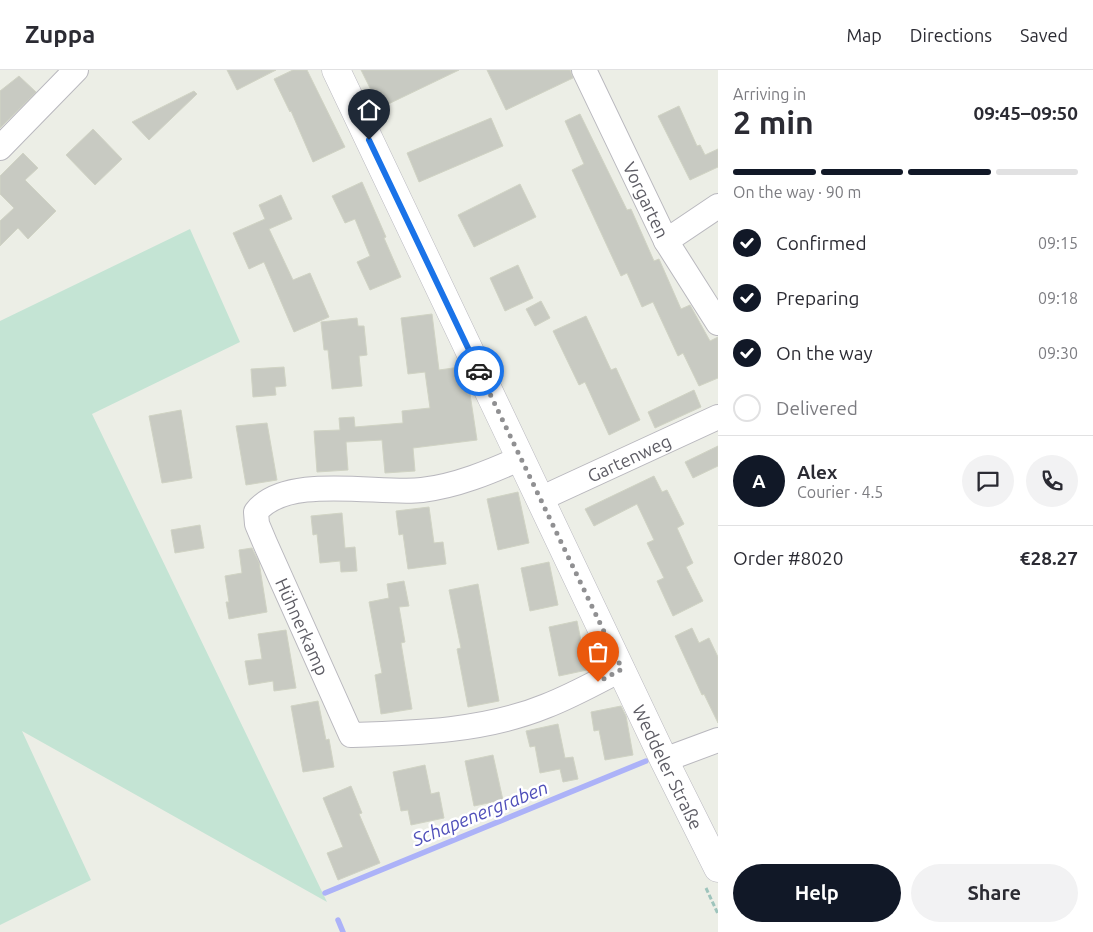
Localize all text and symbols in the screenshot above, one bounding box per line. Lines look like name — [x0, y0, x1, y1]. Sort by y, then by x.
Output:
text: Zuppa — [25, 21, 95, 48]
text: Map — [846, 25, 882, 45]
text: Directions — [910, 25, 992, 45]
text: Saved — [1020, 25, 1068, 45]
text: Arriving in — [733, 85, 806, 103]
pin — [348, 89, 390, 140]
icon: home — [355, 96, 383, 124]
text: 09:45–09:50 — [973, 102, 1078, 124]
text: 2 min — [733, 104, 814, 140]
street label: Vorgarten — [620, 159, 673, 241]
text: On the way · 90 m — [733, 183, 861, 201]
icon: check — [733, 229, 761, 257]
text: Confirmed — [776, 232, 867, 254]
text: 09:15 — [1038, 234, 1078, 252]
icon: check — [733, 284, 761, 312]
text: Preparing — [776, 287, 860, 309]
text: 09:18 — [1038, 289, 1078, 307]
icon: check — [733, 339, 761, 367]
text: On the way — [776, 342, 873, 364]
text: 09:30 — [1038, 344, 1078, 362]
courier — [454, 346, 504, 396]
icon: car — [465, 357, 493, 385]
text: Delivered — [776, 397, 858, 419]
street label: Gartenweg — [584, 430, 674, 486]
button: chat — [962, 455, 1014, 507]
button: phone — [1026, 455, 1078, 507]
text: Alex — [797, 461, 837, 483]
text: A — [752, 470, 766, 492]
text: Courier · 4.5 — [797, 483, 883, 501]
text: Order #8020 — [733, 547, 843, 569]
text: €28.27 — [1020, 547, 1078, 569]
street label: Hühnerkamp — [272, 575, 333, 678]
pin — [577, 631, 619, 682]
icon: bag — [584, 638, 612, 666]
street label: Weddeler Straße — [629, 701, 707, 833]
water label: Schapenergraben — [408, 776, 551, 851]
button: Help — [733, 864, 901, 922]
button: Share — [911, 864, 1078, 922]

